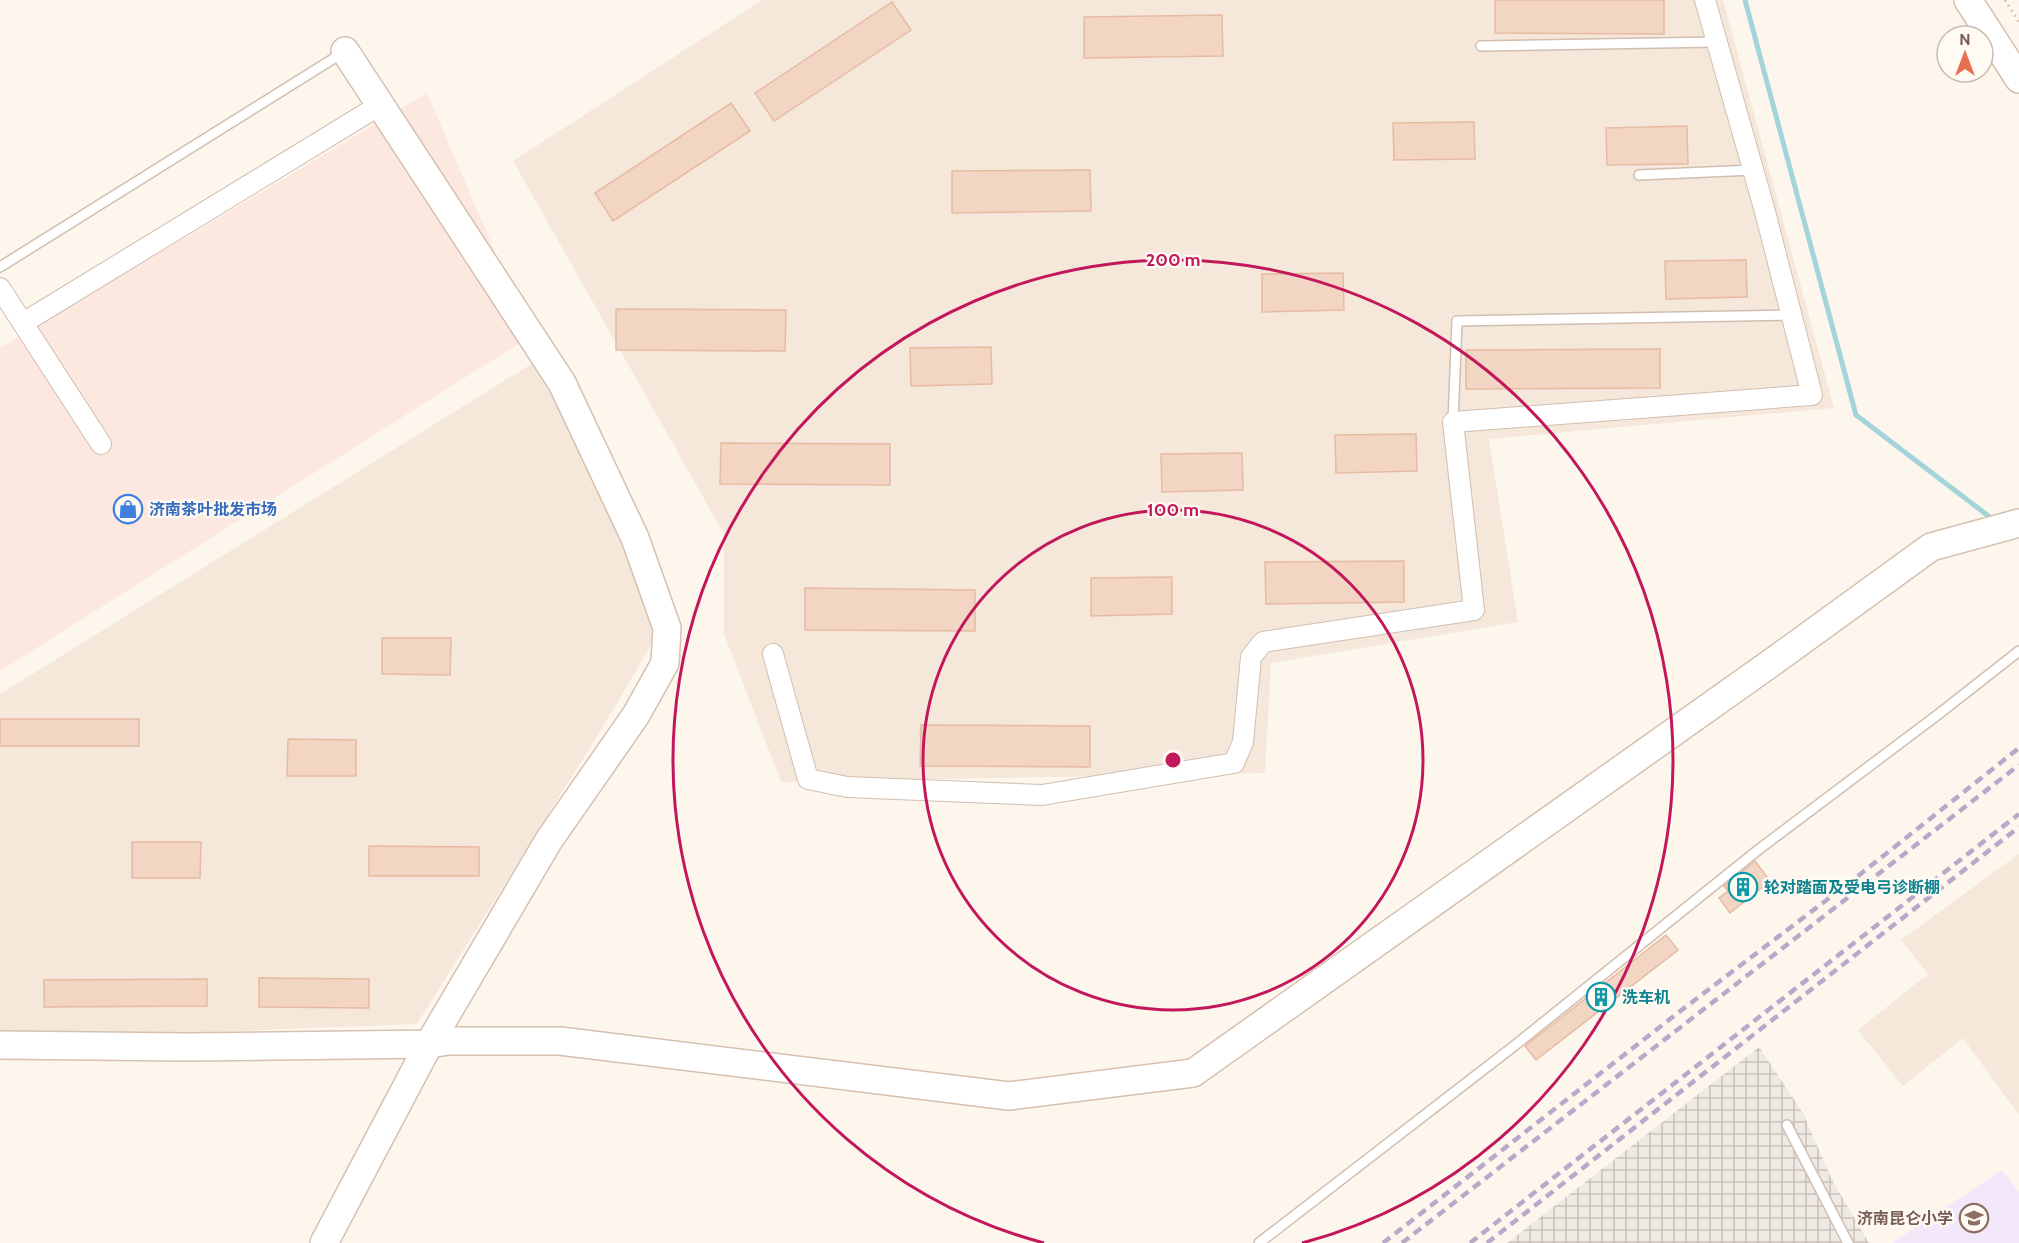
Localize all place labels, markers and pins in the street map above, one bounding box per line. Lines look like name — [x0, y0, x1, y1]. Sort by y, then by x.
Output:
shop icon: 济南茶叶批发市场 — [112, 493, 144, 525]
place label: 济南茶叶批发市场 — [149, 500, 277, 519]
centre of rings — [1163, 750, 1183, 770]
building icon: 轮对踏面及受电弓诊断棚 — [1727, 871, 1759, 903]
place label: 轮对踏面及受电弓诊断棚 — [1764, 878, 1940, 897]
building icon: 洗车机 — [1585, 981, 1617, 1013]
place label: 洗车机 — [1622, 988, 1670, 1007]
school or university icon: 济南昆仑小学 — [1958, 1202, 1990, 1234]
place label: 济南昆仑小学 — [1857, 1209, 1953, 1228]

